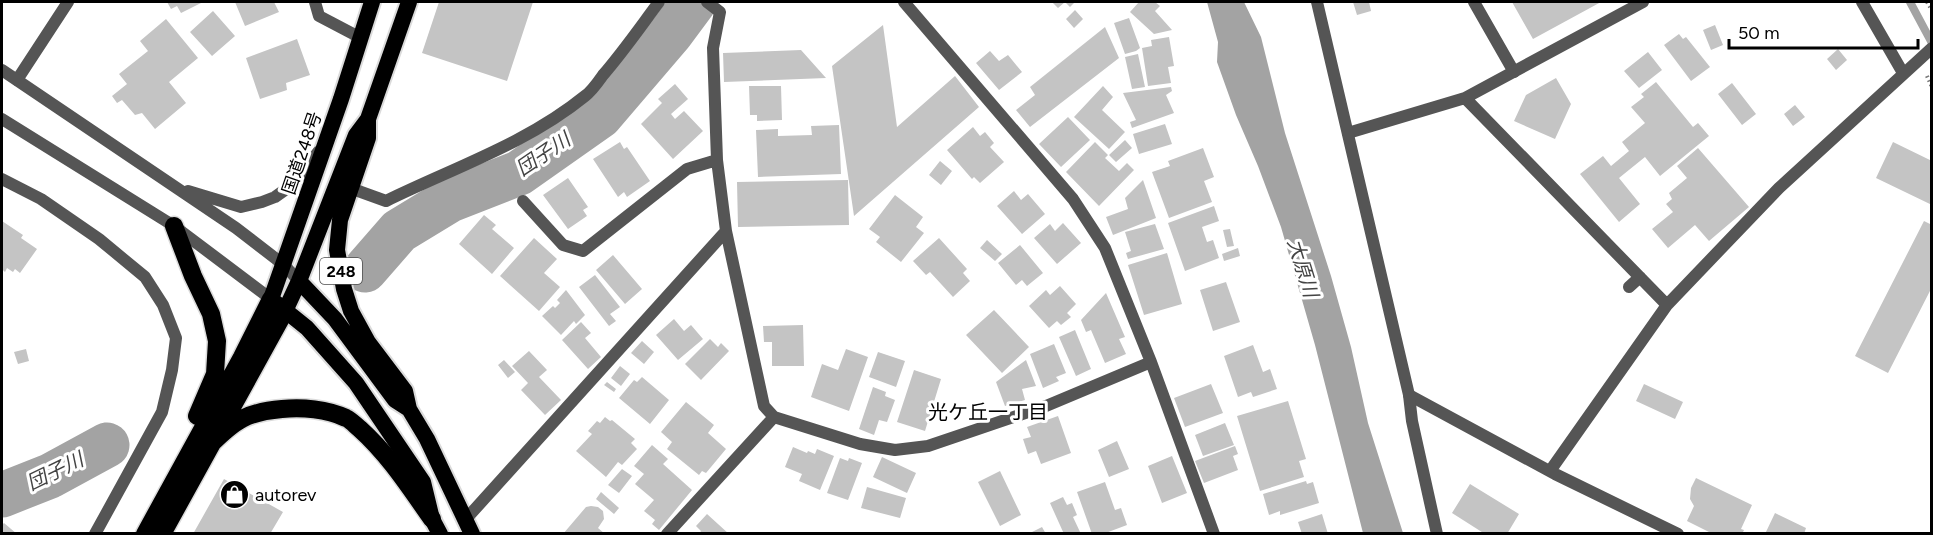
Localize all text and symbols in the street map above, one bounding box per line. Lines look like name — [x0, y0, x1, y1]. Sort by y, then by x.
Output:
scale bar — [1729, 12, 1918, 50]
text: 50 m — [1738, 22, 1780, 44]
street label: 国道248号 — [278, 109, 326, 197]
water label: 団子川 — [511, 126, 576, 181]
water label: 大原川 — [1283, 236, 1324, 302]
road number: 248 — [320, 258, 362, 284]
district label: 光ケ丘一丁目 — [928, 400, 1048, 424]
water label: 団子川 — [23, 446, 89, 495]
shop icon: autorev — [218, 479, 250, 511]
place label: autorev — [255, 484, 317, 506]

